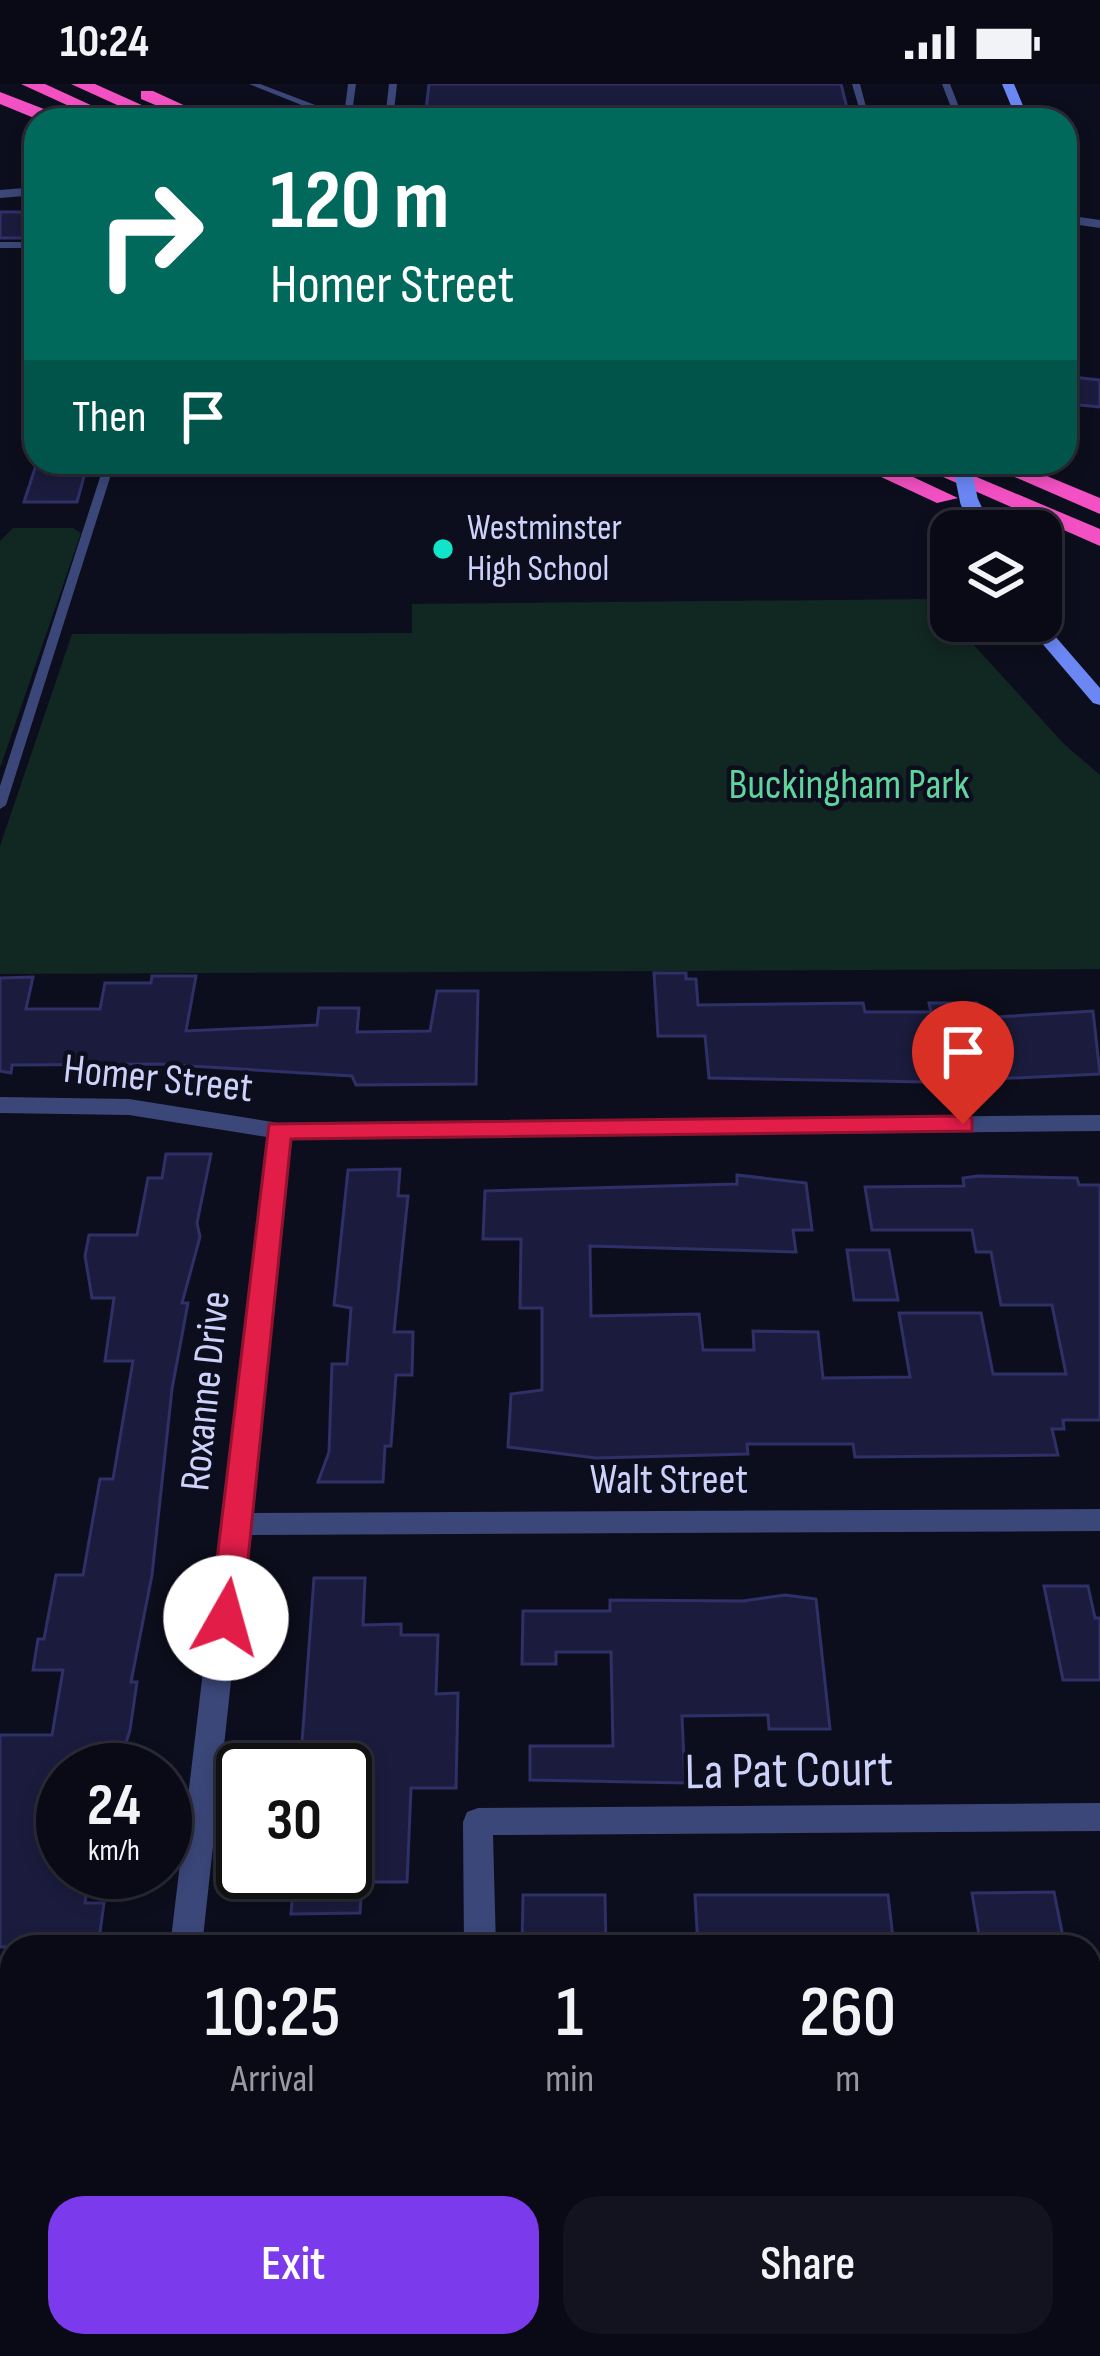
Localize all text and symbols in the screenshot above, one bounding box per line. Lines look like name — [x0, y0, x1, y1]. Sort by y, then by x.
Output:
text: 10:24 — [60, 15, 149, 70]
text: 120 m — [270, 151, 449, 252]
icon: right — [72, 156, 228, 312]
text: Homer Street — [270, 253, 514, 318]
icon: arrive — [170, 384, 236, 450]
text: Then — [72, 390, 146, 445]
place label: Westminster High School — [467, 507, 622, 591]
map controls — [930, 510, 1062, 642]
button: layers — [930, 510, 1062, 642]
marker: Westminster High School — [430, 536, 456, 562]
park label: Buckingham Park — [729, 760, 969, 811]
pin — [912, 1001, 1014, 1124]
icon: arrive — [930, 1019, 996, 1085]
street label: Homer Street — [61, 1044, 255, 1114]
street label: Roxanne Drive — [170, 1289, 242, 1493]
street label: Walt Street — [590, 1455, 748, 1506]
position arrow — [163, 1555, 289, 1681]
street label: La Pat Court — [684, 1739, 894, 1803]
speed limit sign: 30 — [216, 1743, 372, 1899]
text: 24 — [87, 1770, 141, 1842]
text: km/h — [88, 1833, 140, 1869]
text: 10:25 — [205, 1970, 340, 2057]
text: 1 — [556, 1970, 583, 2057]
text: 260 — [799, 1970, 896, 2057]
text: Arrival — [231, 2056, 315, 2103]
text: min — [545, 2056, 594, 2103]
text: m — [835, 2056, 860, 2103]
button: Exit — [48, 2196, 539, 2334]
button: Share — [563, 2196, 1053, 2334]

